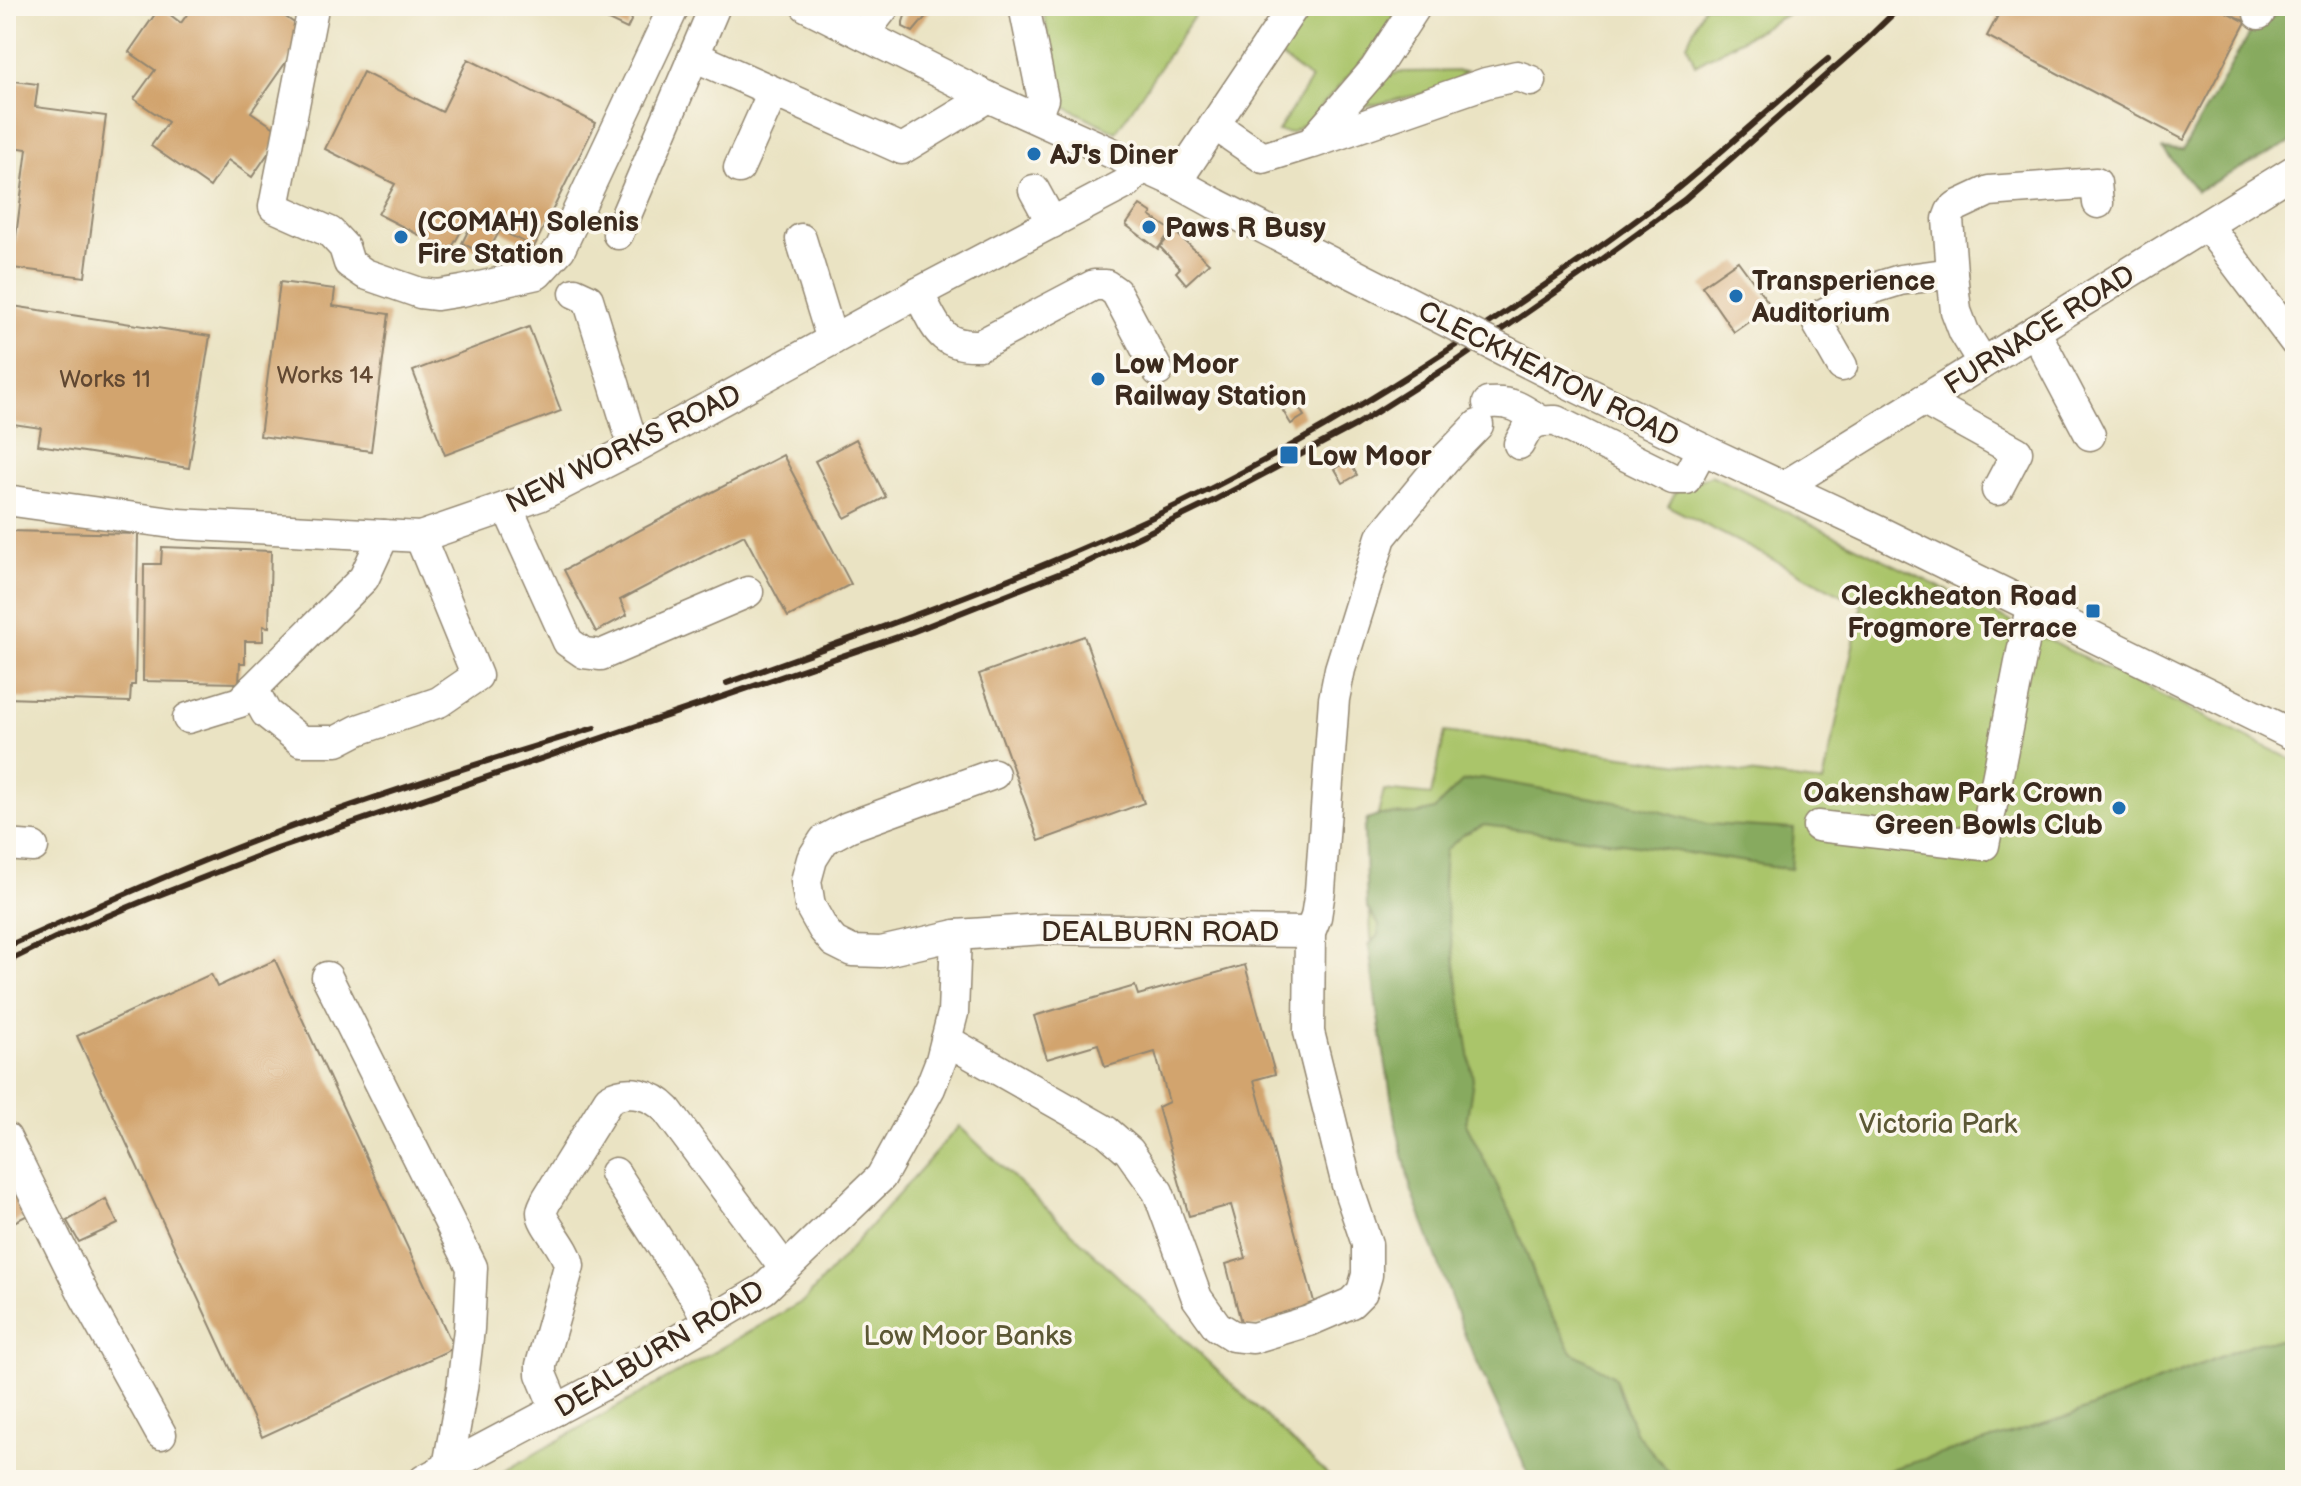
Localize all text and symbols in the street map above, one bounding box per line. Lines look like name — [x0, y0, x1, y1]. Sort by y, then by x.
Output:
place label: AJ's Diner — [1049, 139, 1179, 172]
marker: AJ's Diner — [1025, 145, 1043, 163]
place label: (COMAH) Solenis Fire Station — [417, 206, 639, 271]
place label: Paws R Busy — [1165, 212, 1326, 245]
marker: Paws R Busy — [1140, 218, 1158, 236]
marker: (COMAH) Solenis Fire Station — [392, 228, 410, 246]
street label: FURNACE ROAD — [1938, 258, 2141, 402]
place label: Transperience Auditorium — [1751, 265, 1935, 330]
marker: Transperience Auditorium — [1727, 287, 1745, 305]
street label: CLECKHEATON ROAD — [1412, 294, 1684, 454]
place label: Low Moor Railway Station — [1114, 348, 1307, 413]
house number: Works 14 — [277, 361, 374, 390]
house number: Works 11 — [59, 365, 151, 394]
marker: Low Moor Railway Station — [1089, 370, 1107, 388]
street label: NEW WORKS ROAD — [501, 378, 747, 521]
place label: Low Moor — [1307, 440, 1433, 473]
marker: Low Moor — [1278, 444, 1300, 466]
place label: Cleckheaton Road Frogmore Terrace — [1841, 580, 2077, 645]
marker: Cleckheaton Road Frogmore Terrace — [2084, 602, 2102, 620]
place label: Oakenshaw Park Crown Green Bowls Club — [1804, 777, 2103, 842]
marker: Oakenshaw Park Crown Green Bowls Club — [2110, 799, 2128, 817]
street label: DEALBURN ROAD — [1041, 916, 1279, 949]
park label: Victoria Park — [1859, 1108, 2018, 1141]
street label: DEALBURN ROAD — [549, 1274, 770, 1425]
park label: Low Moor Banks — [863, 1320, 1073, 1353]

